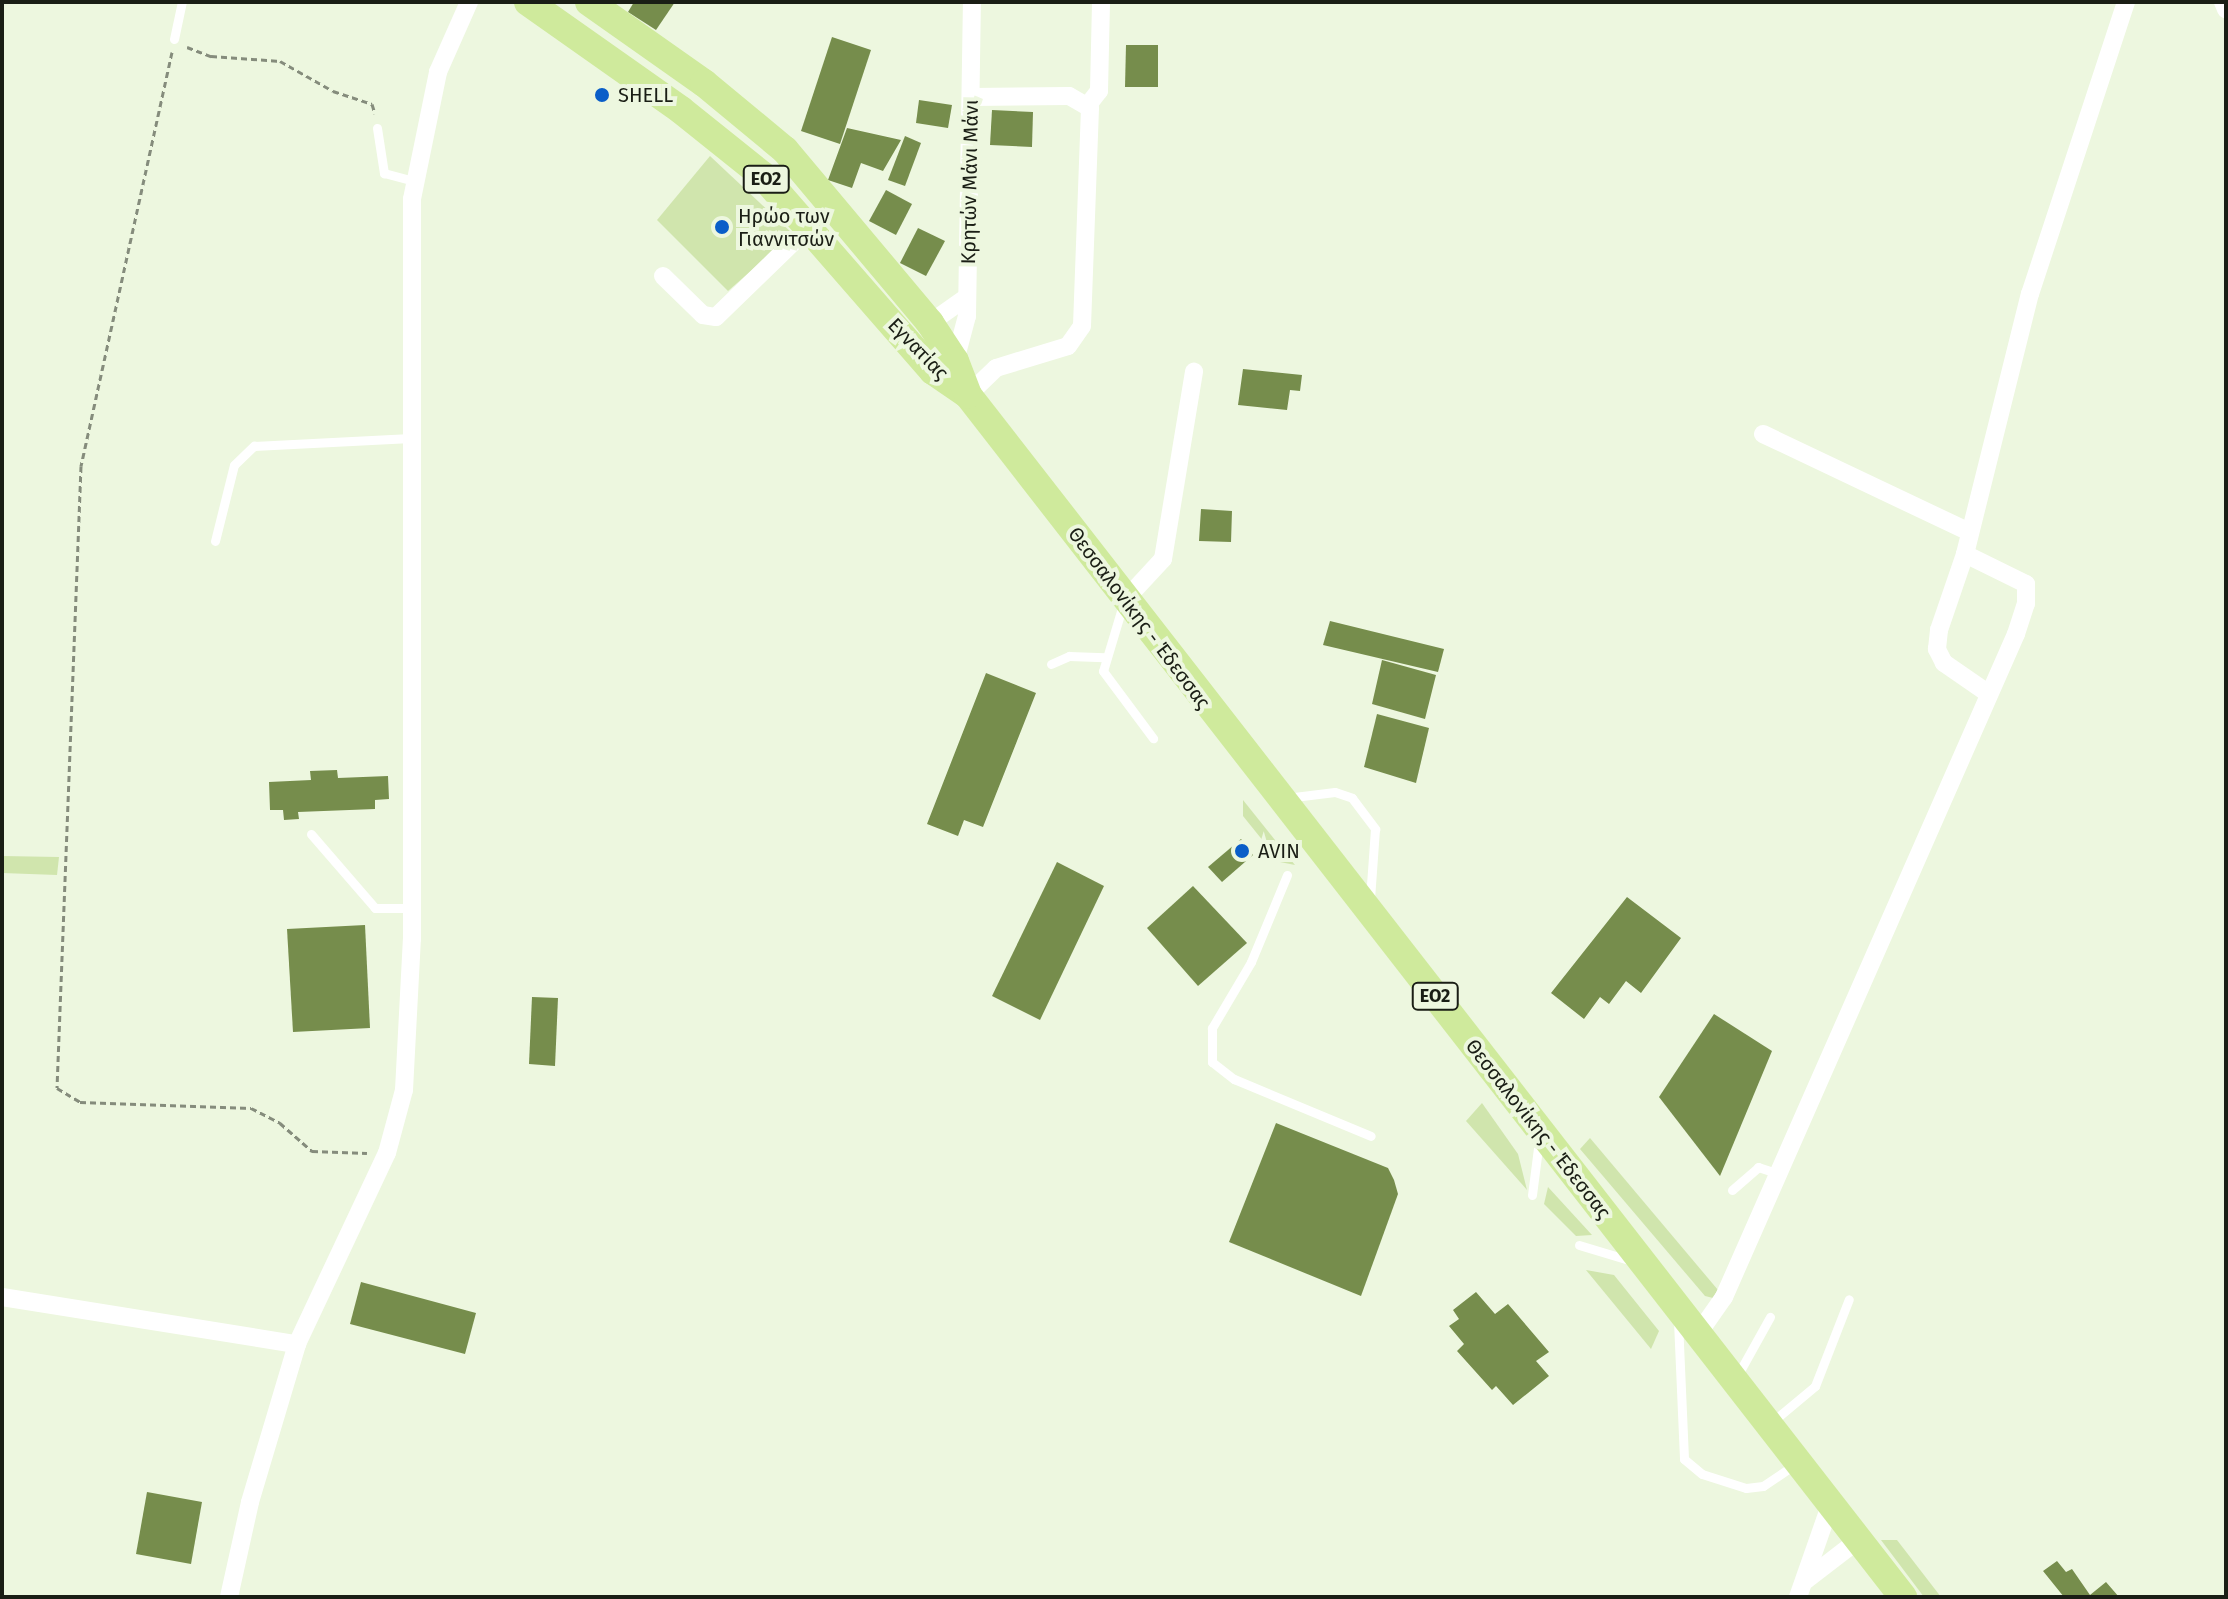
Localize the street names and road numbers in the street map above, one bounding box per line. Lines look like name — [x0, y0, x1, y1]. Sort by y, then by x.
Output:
street label: Κρητών Μάνι Μάνι — [957, 99, 983, 265]
road number: ΕΟ2 — [742, 165, 790, 193]
street label: Εγνατίας — [883, 313, 953, 385]
street label: Θεσσαλονίκης - Έδεσσας — [1063, 522, 1215, 714]
road number: ΕΟ2 — [1411, 982, 1459, 1010]
street label: Θεσσαλονίκης - Έδεσσας — [1460, 1034, 1616, 1224]

